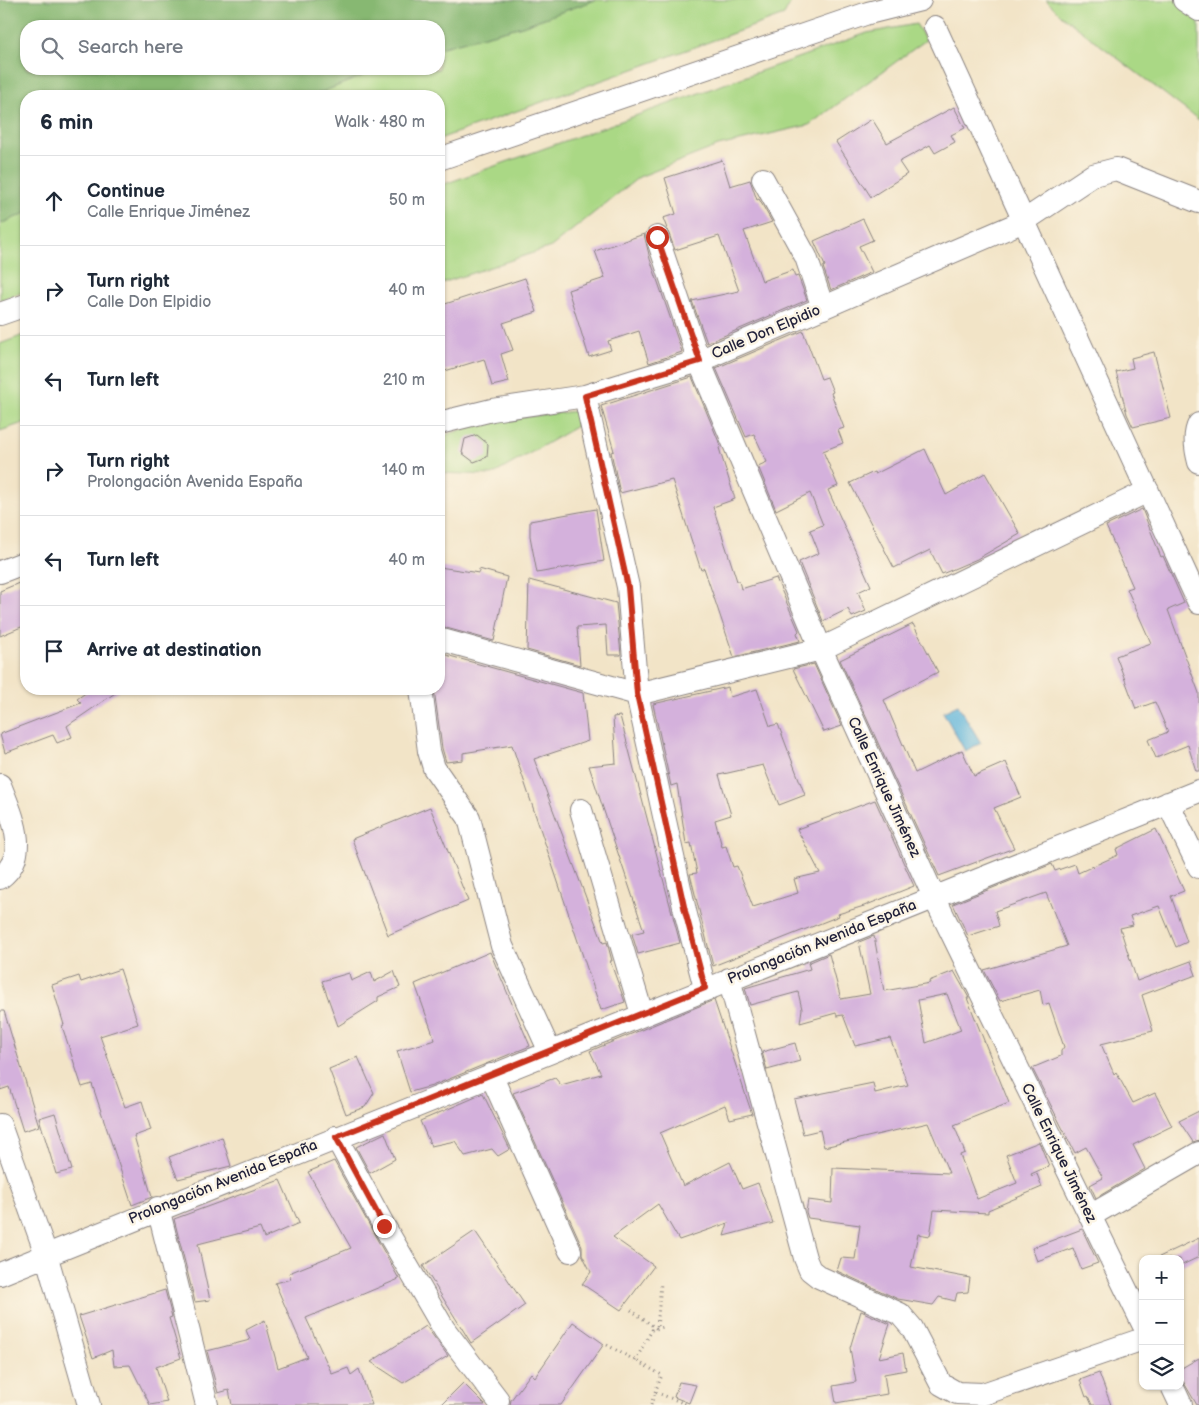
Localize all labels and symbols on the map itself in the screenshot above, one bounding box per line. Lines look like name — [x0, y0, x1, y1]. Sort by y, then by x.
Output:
route start — [646, 226, 669, 249]
street label: Calle Don Elpidio — [709, 300, 823, 364]
street label: Calle Enrique Jiménez — [843, 714, 925, 861]
street label: Prolongación Avenida España — [725, 895, 919, 989]
street label: Calle Enrique Jiménez — [1017, 1080, 1101, 1227]
street label: Prolongación Avenida España — [126, 1135, 320, 1229]
route end — [373, 1215, 396, 1238]

